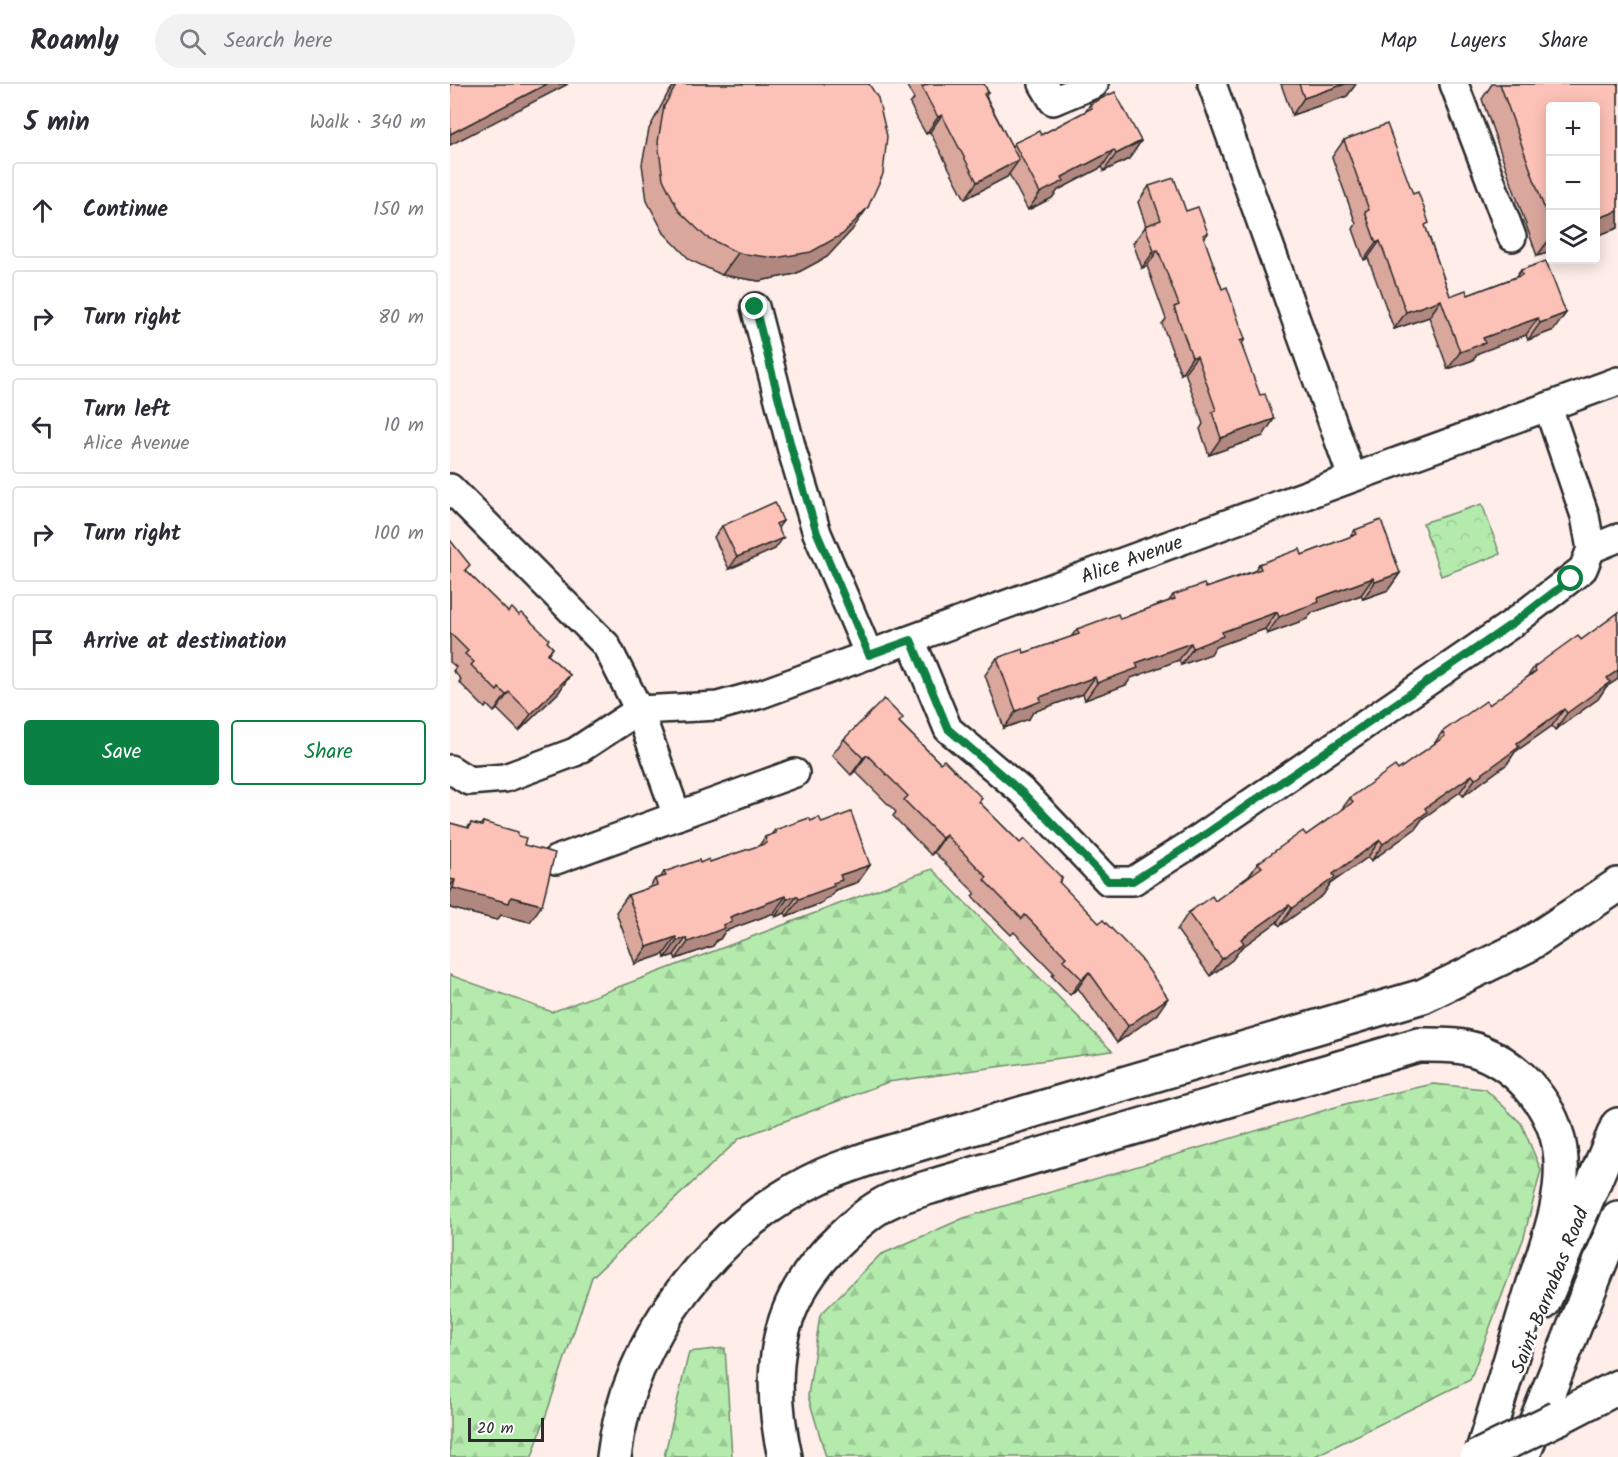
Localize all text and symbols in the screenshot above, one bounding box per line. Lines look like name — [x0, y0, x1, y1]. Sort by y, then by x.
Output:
search box — [155, 14, 575, 68]
text: Roamly — [30, 19, 119, 64]
text: Search here — [224, 24, 332, 59]
icon: search — [176, 25, 209, 58]
text: Map — [1380, 25, 1417, 58]
text: Layers — [1450, 25, 1506, 58]
text: Share — [1539, 25, 1588, 58]
text: 5 min — [24, 102, 90, 144]
map controls — [1546, 102, 1600, 264]
button: + — [1546, 102, 1600, 156]
text: Walk · 340 m — [310, 107, 426, 139]
button: − — [1546, 156, 1600, 210]
text: Continue — [83, 193, 168, 228]
icon: ahead — [26, 194, 59, 227]
text: 150 m — [373, 194, 424, 226]
button: layers — [1546, 210, 1600, 264]
route end — [741, 293, 767, 319]
text: Turn right — [83, 301, 181, 336]
icon: right — [26, 302, 59, 335]
text: 80 m — [378, 302, 424, 334]
text: Turn left — [83, 393, 170, 428]
icon: left — [26, 410, 59, 443]
text: 10 m — [384, 410, 424, 442]
text: Alice Avenue — [83, 428, 190, 460]
text: Turn right — [83, 517, 181, 552]
icon: right — [26, 518, 59, 551]
text: 100 m — [374, 518, 424, 550]
street label: Alice Avenue — [1077, 527, 1188, 594]
route start — [1557, 565, 1583, 591]
text: Arrive at destination — [83, 625, 286, 660]
icon: arrive — [26, 626, 59, 659]
button: Save — [24, 720, 219, 785]
button: Share — [231, 720, 426, 785]
street label: Saint Barnabas Road — [1503, 1202, 1599, 1379]
scale bar — [468, 1415, 544, 1442]
text: 20 m — [477, 1416, 513, 1441]

